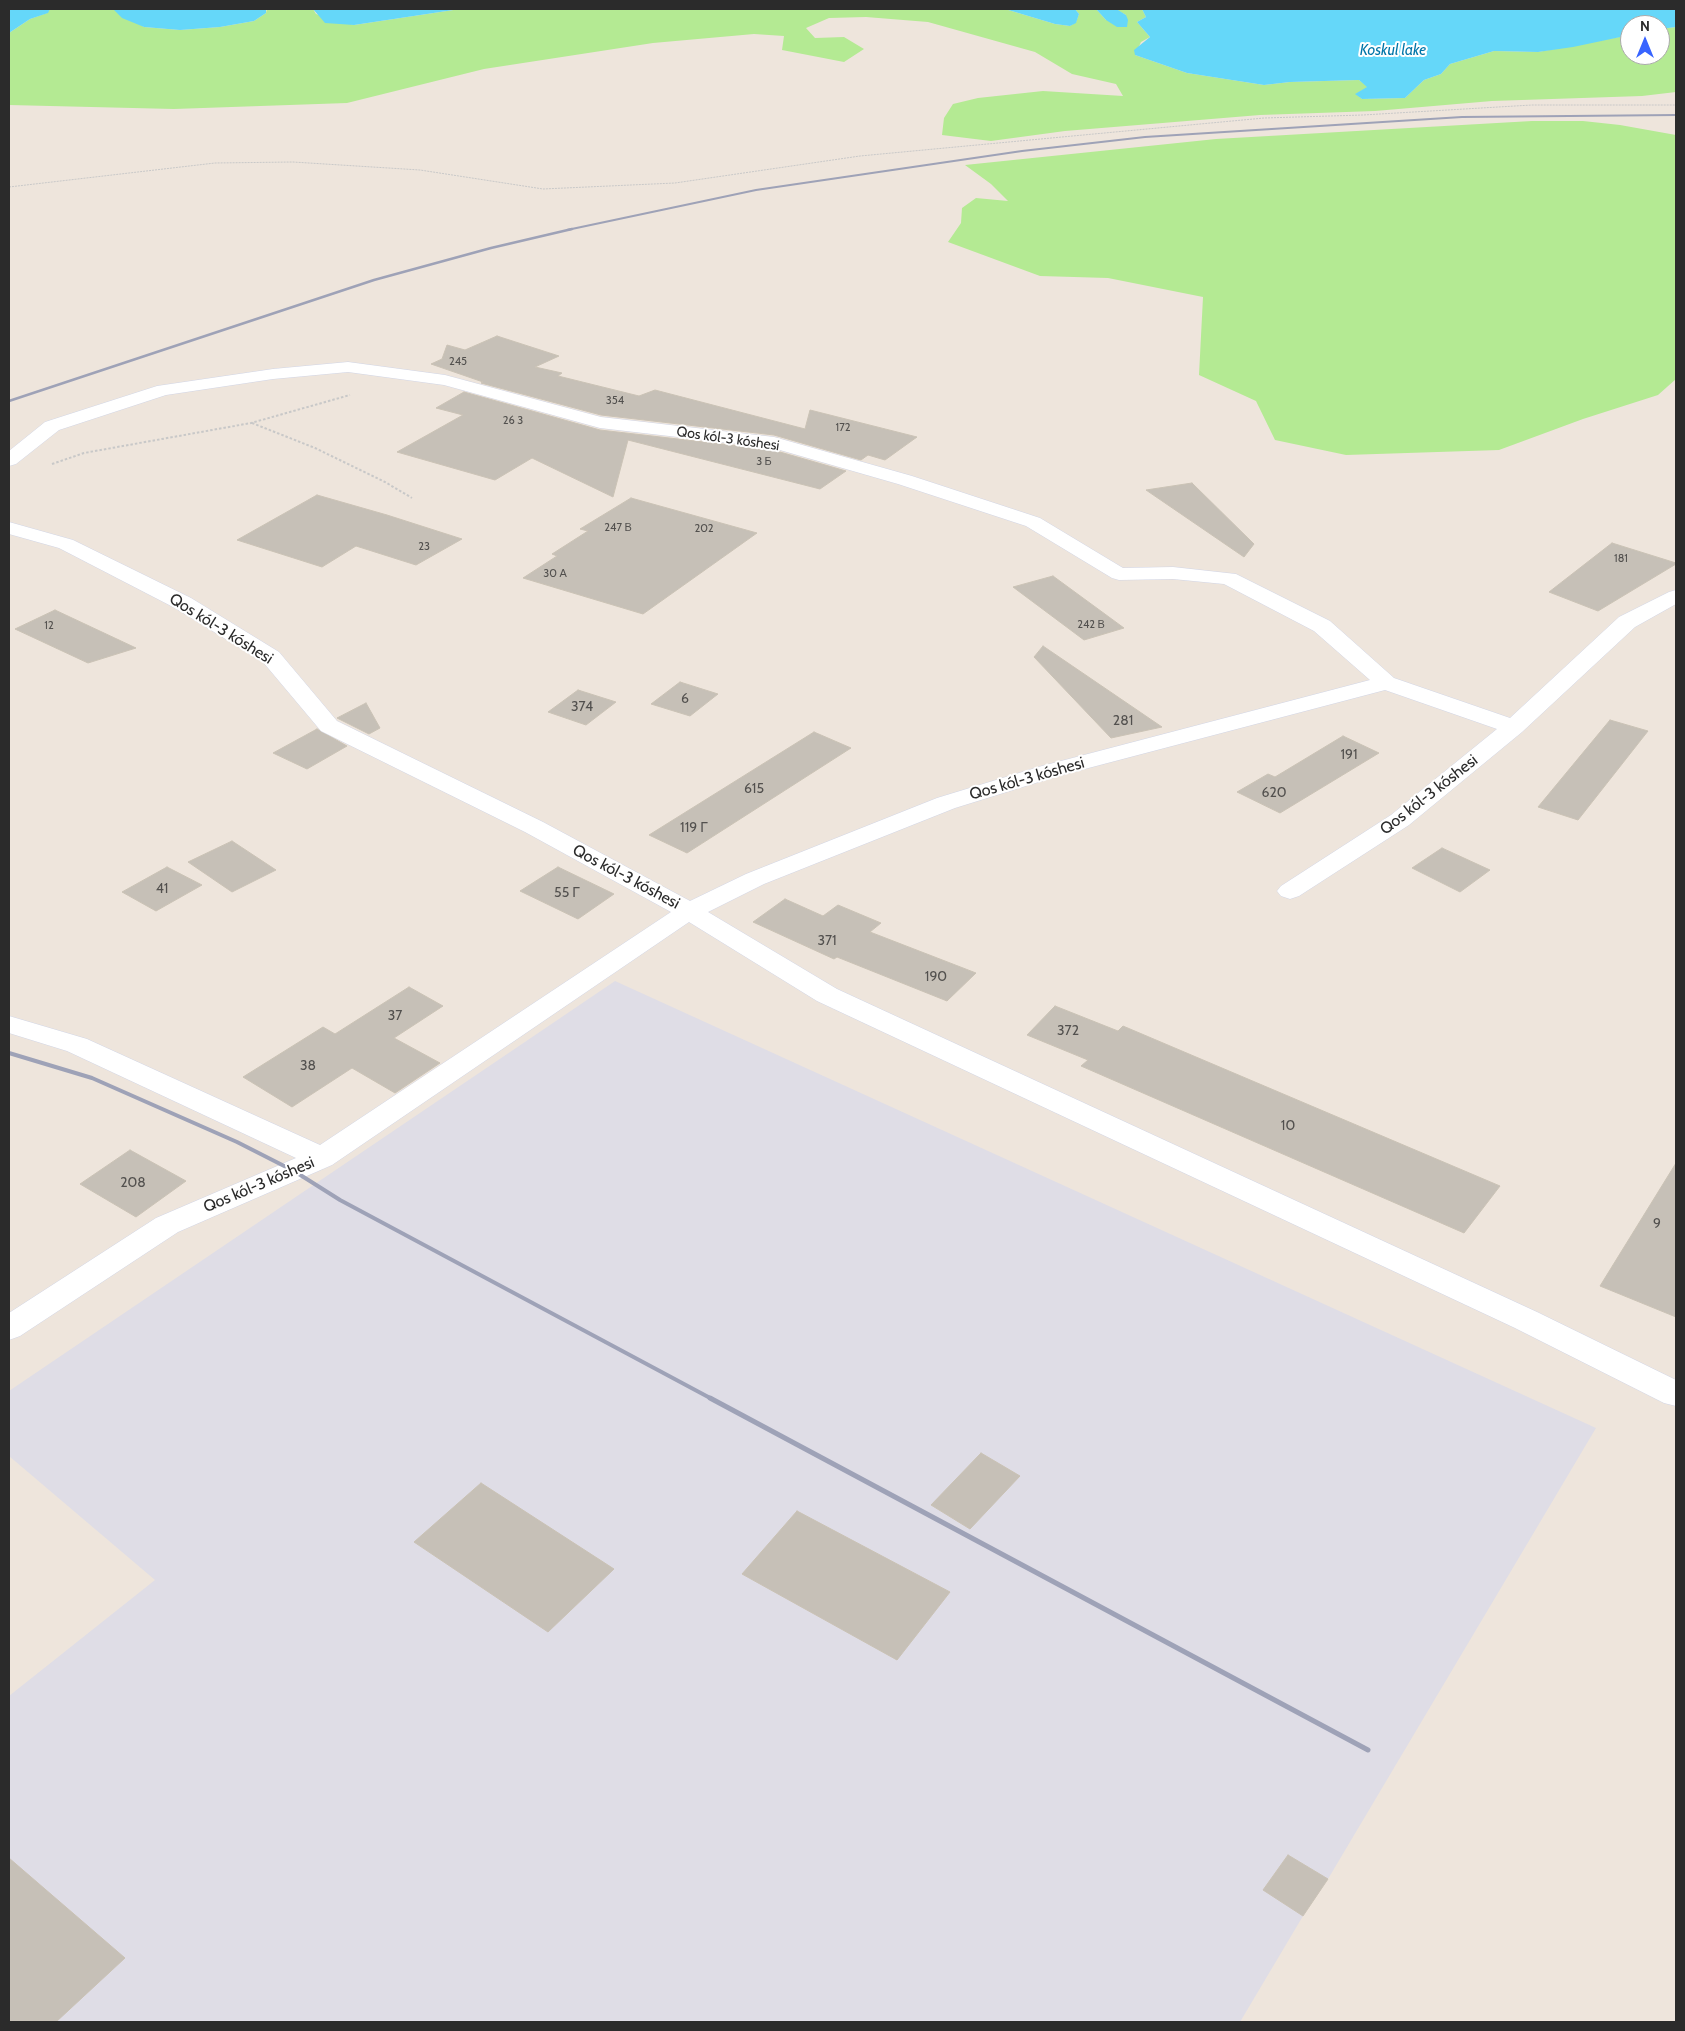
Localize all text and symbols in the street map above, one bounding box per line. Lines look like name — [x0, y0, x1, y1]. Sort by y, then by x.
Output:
north arrow — [1620, 15, 1670, 65]
text: N — [1640, 17, 1650, 35]
water label: Koskul lake — [1360, 42, 1426, 60]
house number: 245 — [449, 355, 467, 369]
house number: 354 — [606, 394, 624, 408]
house number: 26 3 — [503, 414, 523, 428]
house number: 172 — [836, 421, 850, 435]
street label: Qos kól-3 kóshesi — [675, 423, 781, 455]
house number: 3 Б — [756, 455, 772, 469]
house number: 247 В — [604, 521, 632, 535]
house number: 202 — [694, 522, 714, 536]
house number: 23 — [418, 540, 430, 554]
house number: 181 — [1614, 552, 1628, 566]
house number: 30 А — [543, 567, 567, 581]
street label: Qos kól-3 kóshesi — [166, 589, 276, 669]
house number: 242 В — [1077, 618, 1105, 632]
house number: 12 — [44, 619, 54, 633]
house number: 6 — [681, 691, 689, 707]
house number: 374 — [571, 699, 593, 715]
house number: 281 — [1113, 713, 1133, 729]
house number: 191 — [1340, 747, 1358, 763]
street label: Qos kól-3 kóshesi — [1376, 751, 1482, 839]
street label: Qos kól-3 kóshesi — [967, 753, 1087, 805]
house number: 615 — [744, 781, 764, 797]
house number: 620 — [1261, 785, 1287, 801]
house number: 119 Г — [680, 820, 708, 836]
street label: Qos kól-3 kóshesi — [569, 841, 683, 913]
house number: 41 — [156, 881, 168, 897]
house number: 55 Г — [554, 885, 580, 901]
house number: 371 — [817, 933, 837, 949]
house number: 190 — [925, 969, 947, 985]
house number: 37 — [388, 1008, 402, 1024]
house number: 372 — [1057, 1023, 1079, 1039]
house number: 38 — [300, 1058, 316, 1074]
house number: 10 — [1281, 1118, 1295, 1134]
street label: Qos kól-3 kóshesi — [201, 1153, 317, 1217]
house number: 208 — [120, 1175, 146, 1191]
house number: 9 — [1653, 1216, 1661, 1232]

